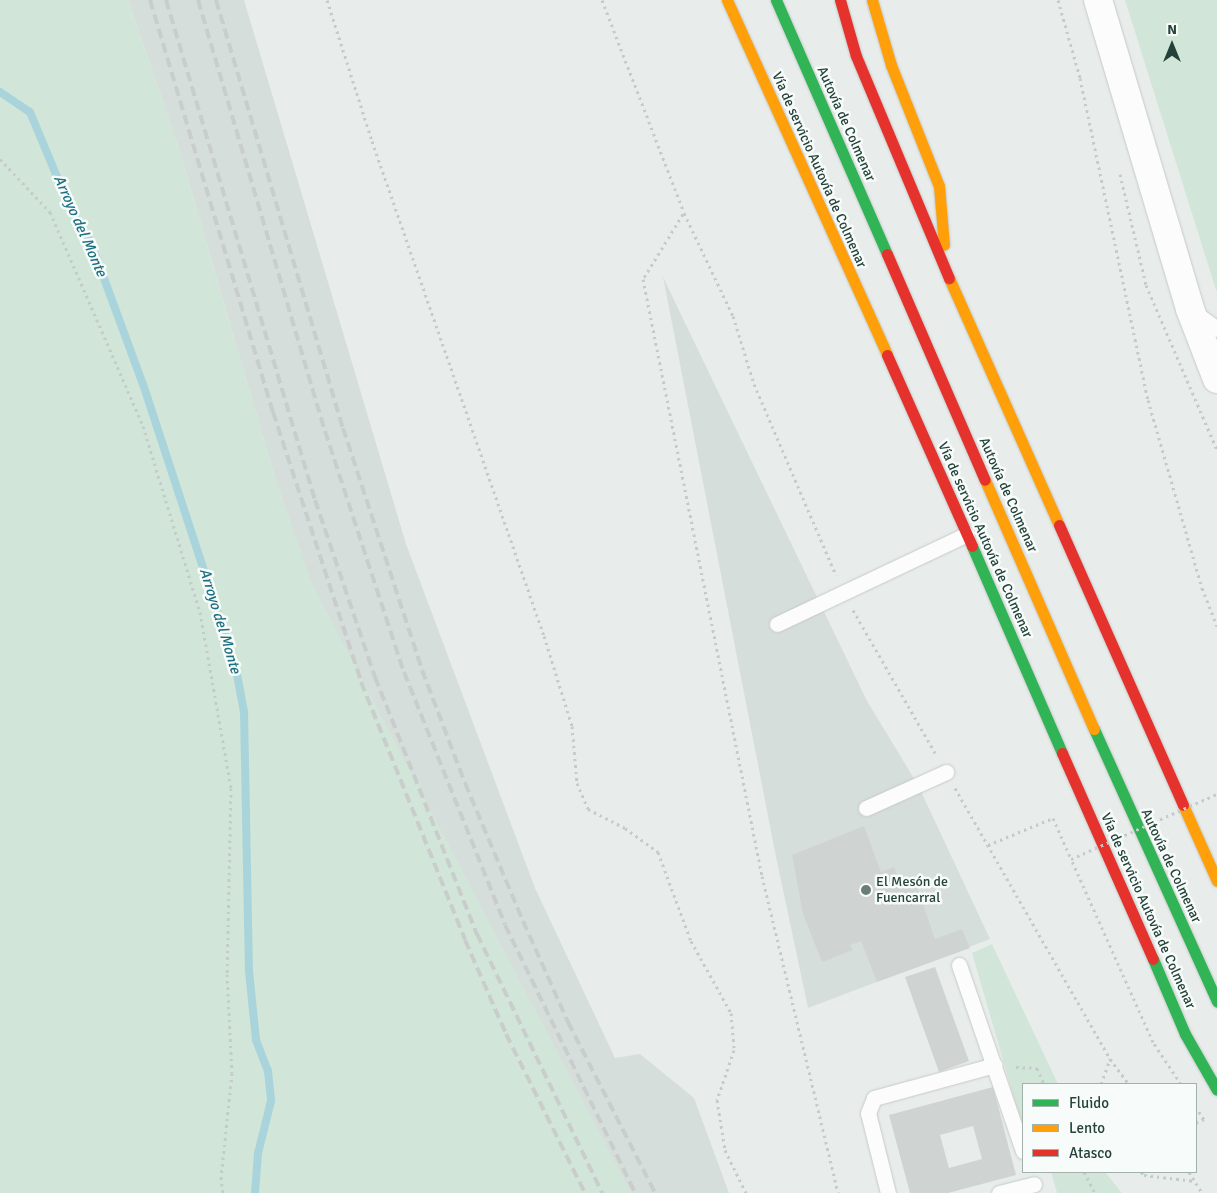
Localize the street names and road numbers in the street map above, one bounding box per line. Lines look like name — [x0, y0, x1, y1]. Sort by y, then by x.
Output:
street label: Autovía de Colmenar — [813, 64, 879, 184]
street label: Vía de servicio Autovía de Colmenar — [768, 69, 870, 271]
street label: Autovía de Colmenar — [975, 435, 1041, 555]
street label: Vía de servicio Autovía de Colmenar — [934, 439, 1036, 641]
street label: Autovía de Colmenar — [1137, 806, 1205, 926]
street label: Vía de servicio Autovía de Colmenar — [1097, 810, 1199, 1012]

